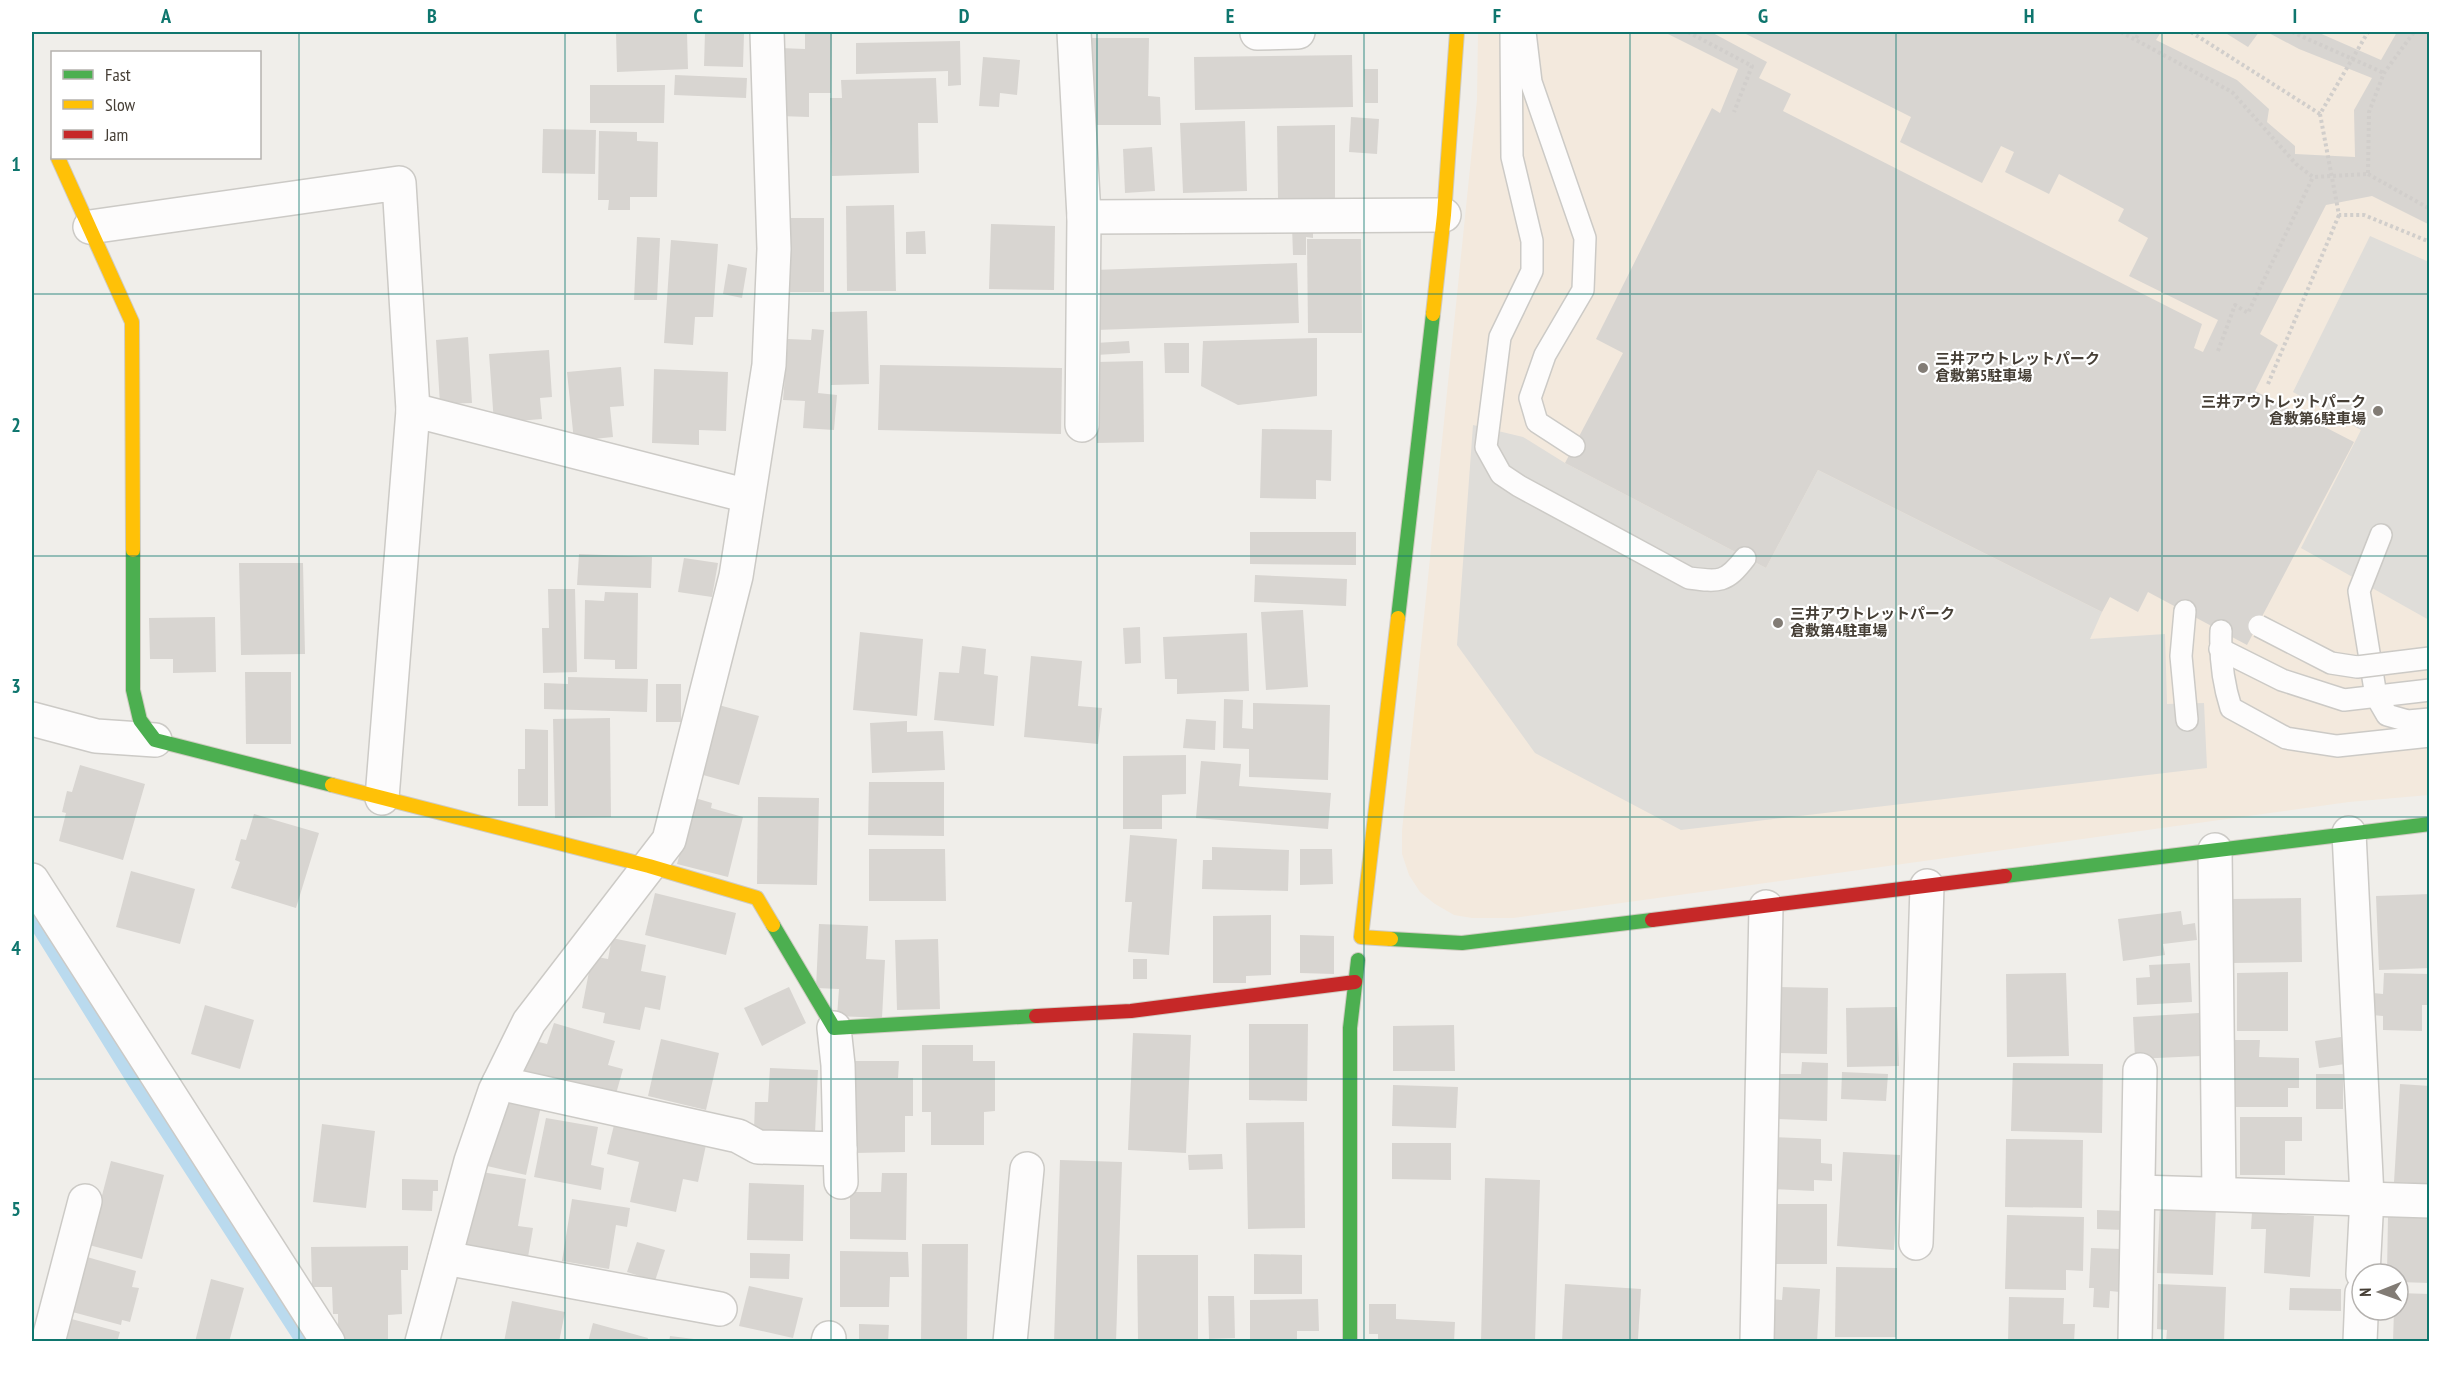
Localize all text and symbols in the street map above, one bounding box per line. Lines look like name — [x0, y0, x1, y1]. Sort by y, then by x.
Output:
text: A — [160, 3, 172, 29]
text: B — [427, 3, 437, 29]
text: C — [693, 3, 703, 29]
text: D — [959, 3, 970, 29]
text: E — [1226, 3, 1234, 29]
text: F — [1493, 3, 1501, 29]
text: G — [1758, 3, 1768, 29]
text: H — [2024, 3, 2034, 29]
text: I — [2293, 3, 2297, 29]
legend — [51, 51, 261, 159]
text: Fast — [105, 63, 131, 86]
text: Slow — [105, 93, 136, 116]
text: Jam — [104, 123, 128, 146]
text: 1 — [11, 151, 21, 177]
place label: 三井アウトレットパーク 倉敷第5駐車場 — [1935, 349, 2100, 385]
marker: 三井アウトレットパーク 倉敷第5駐車場 — [1916, 361, 1930, 375]
place label: 三井アウトレットパーク 倉敷第6駐車場 — [2201, 392, 2366, 428]
marker: 三井アウトレットパーク 倉敷第6駐車場 — [2371, 404, 2385, 418]
text: 2 — [11, 412, 21, 438]
place label: 三井アウトレットパーク 倉敷第4駐車場 — [1790, 604, 1955, 640]
marker: 三井アウトレットパーク 倉敷第4駐車場 — [1771, 616, 1785, 630]
text: 3 — [11, 673, 21, 699]
text: 4 — [11, 935, 21, 961]
text: 5 — [11, 1196, 21, 1222]
north arrow — [2350, 1262, 2410, 1322]
text: N — [2355, 1288, 2375, 1297]

